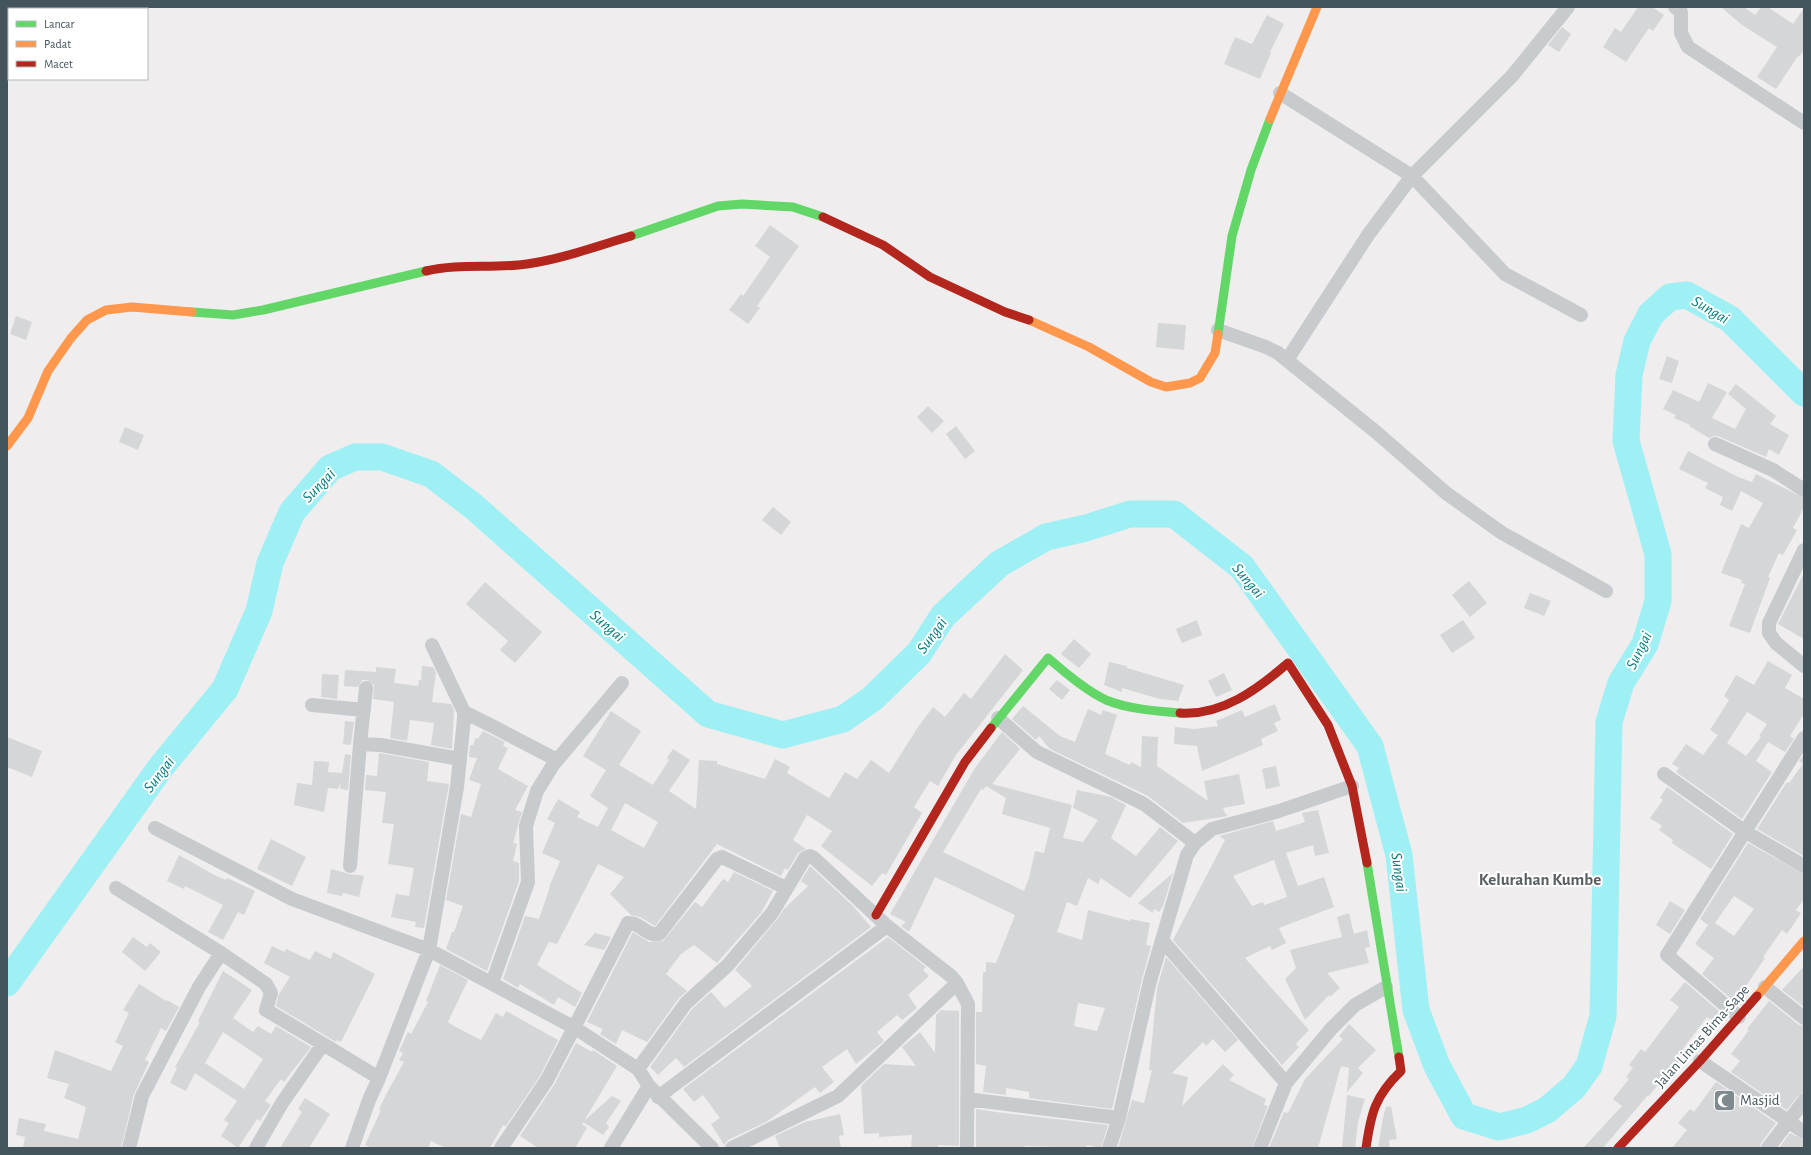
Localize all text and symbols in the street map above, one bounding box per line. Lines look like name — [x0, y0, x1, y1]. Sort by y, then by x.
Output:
legend — [8, 8, 148, 80]
text: Lancar — [44, 18, 75, 30]
text: Padat — [44, 38, 71, 50]
text: Macet — [44, 58, 73, 70]
water label: Sungai — [1689, 293, 1732, 327]
water label: Sungai — [299, 465, 339, 506]
water label: Sungai — [1229, 560, 1267, 601]
water label: Sungai — [587, 607, 628, 645]
water label: Sungai — [914, 614, 950, 656]
water label: Sungai — [1623, 629, 1655, 672]
water label: Sungai — [140, 753, 177, 795]
water label: Sungai — [1388, 851, 1410, 893]
district label: Kelurahan Kumbe — [1479, 871, 1601, 888]
street label: Jalan Lintas Bima-Sape — [1652, 982, 1752, 1091]
mosque icon: Masjid — [1712, 1087, 1738, 1113]
place label: Masjid — [1740, 1093, 1780, 1108]

